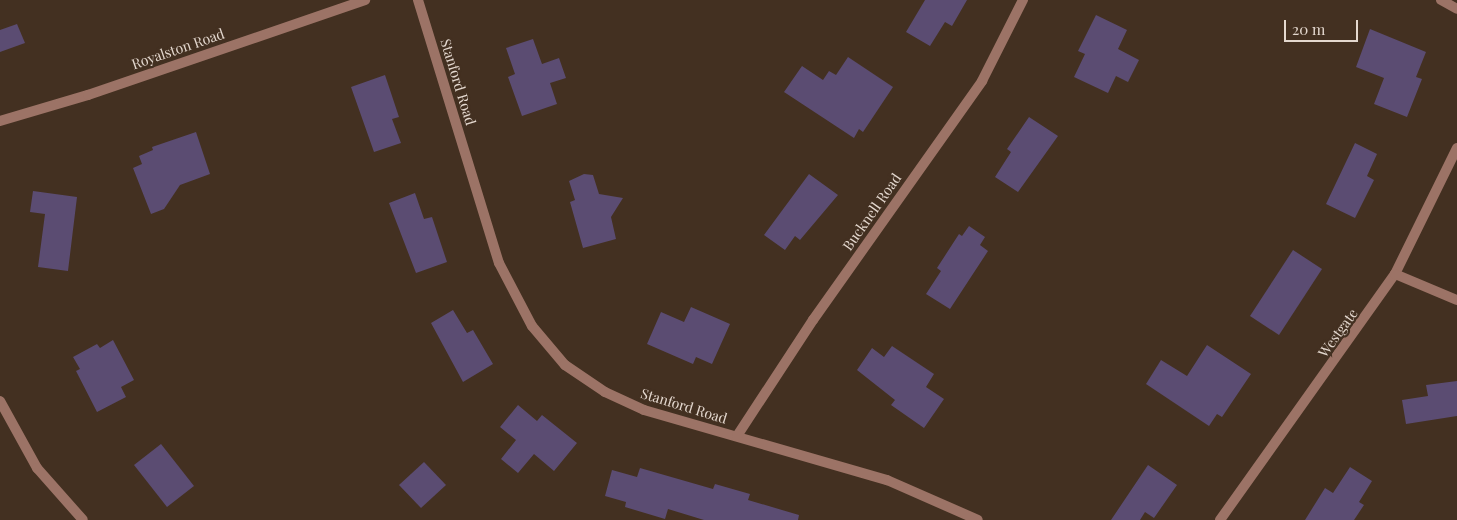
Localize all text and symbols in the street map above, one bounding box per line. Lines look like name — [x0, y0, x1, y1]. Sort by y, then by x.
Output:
scale bar — [1287, 10, 1361, 42]
text: 20 m — [1292, 19, 1325, 39]
street label: Royalston Road — [129, 25, 227, 73]
street label: Stanford Road — [437, 37, 479, 127]
street label: Bucknell Road — [839, 170, 905, 254]
street label: Westgate — [1315, 305, 1361, 361]
street label: Stanford Road — [639, 385, 729, 427]

